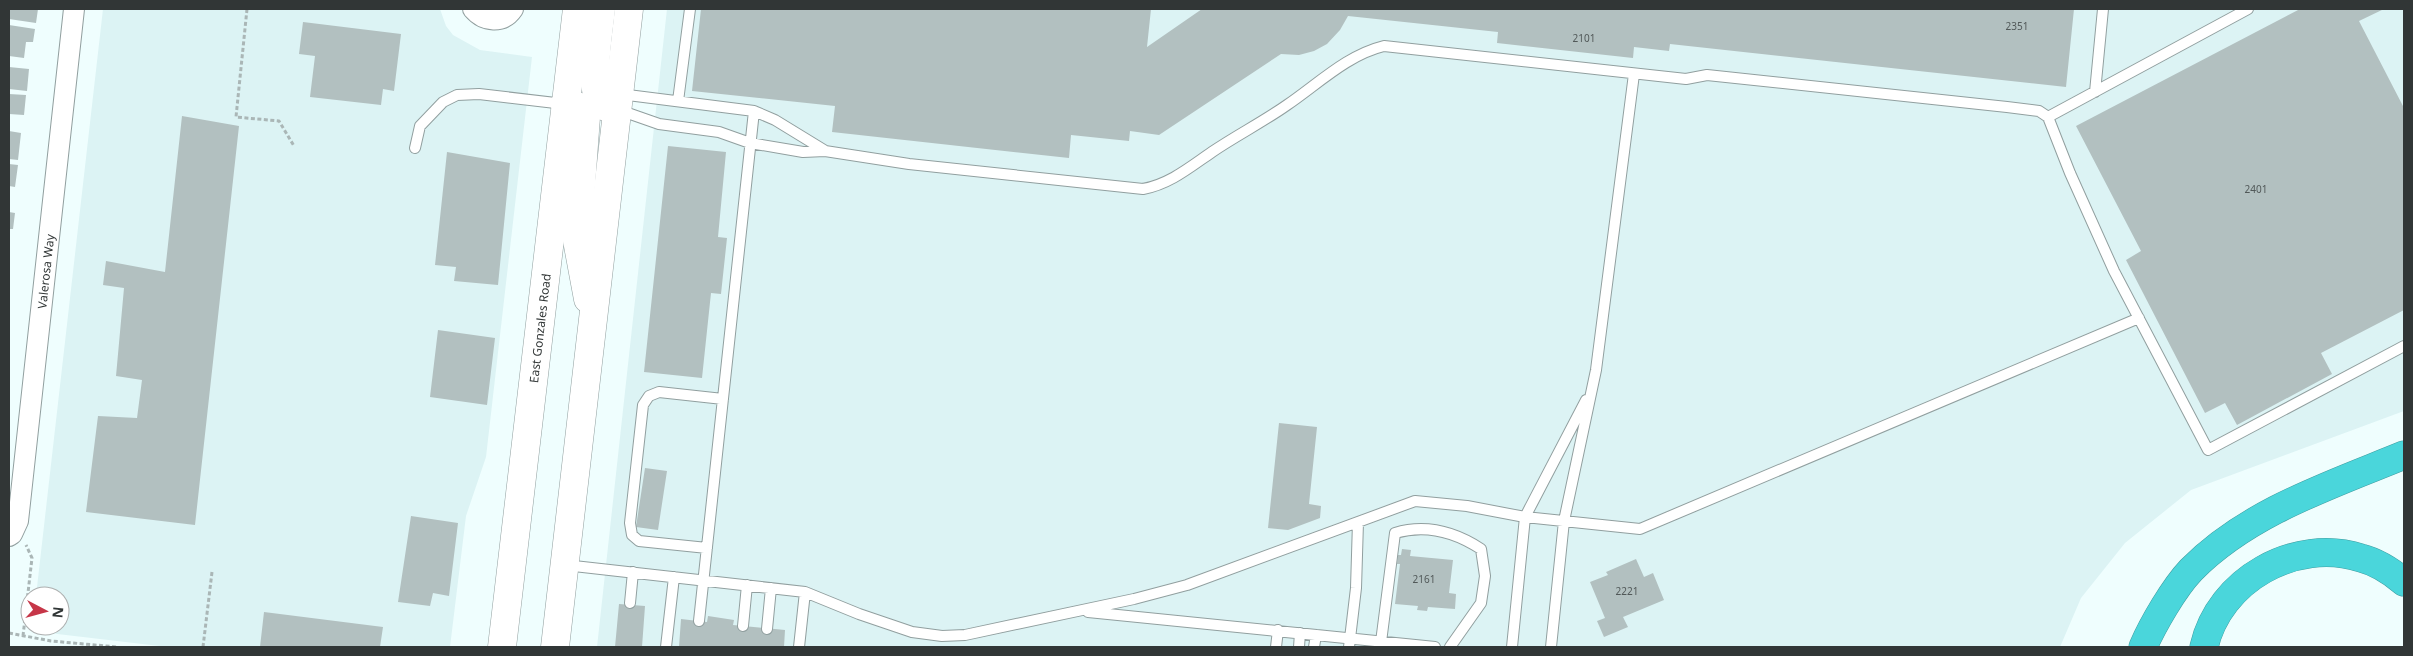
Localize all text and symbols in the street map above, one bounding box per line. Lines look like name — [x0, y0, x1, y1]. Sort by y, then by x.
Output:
house number: 2351 — [2006, 19, 2028, 33]
house number: 2101 — [1573, 31, 1595, 45]
house number: 2401 — [2245, 182, 2267, 196]
street label: Valerosa Way — [33, 232, 58, 310]
street label: East Gonzales Road — [525, 273, 554, 384]
house number: 2161 — [1413, 572, 1435, 586]
house number: 2221 — [1616, 584, 1638, 598]
north arrow — [20, 586, 70, 636]
text: N — [48, 606, 68, 619]

